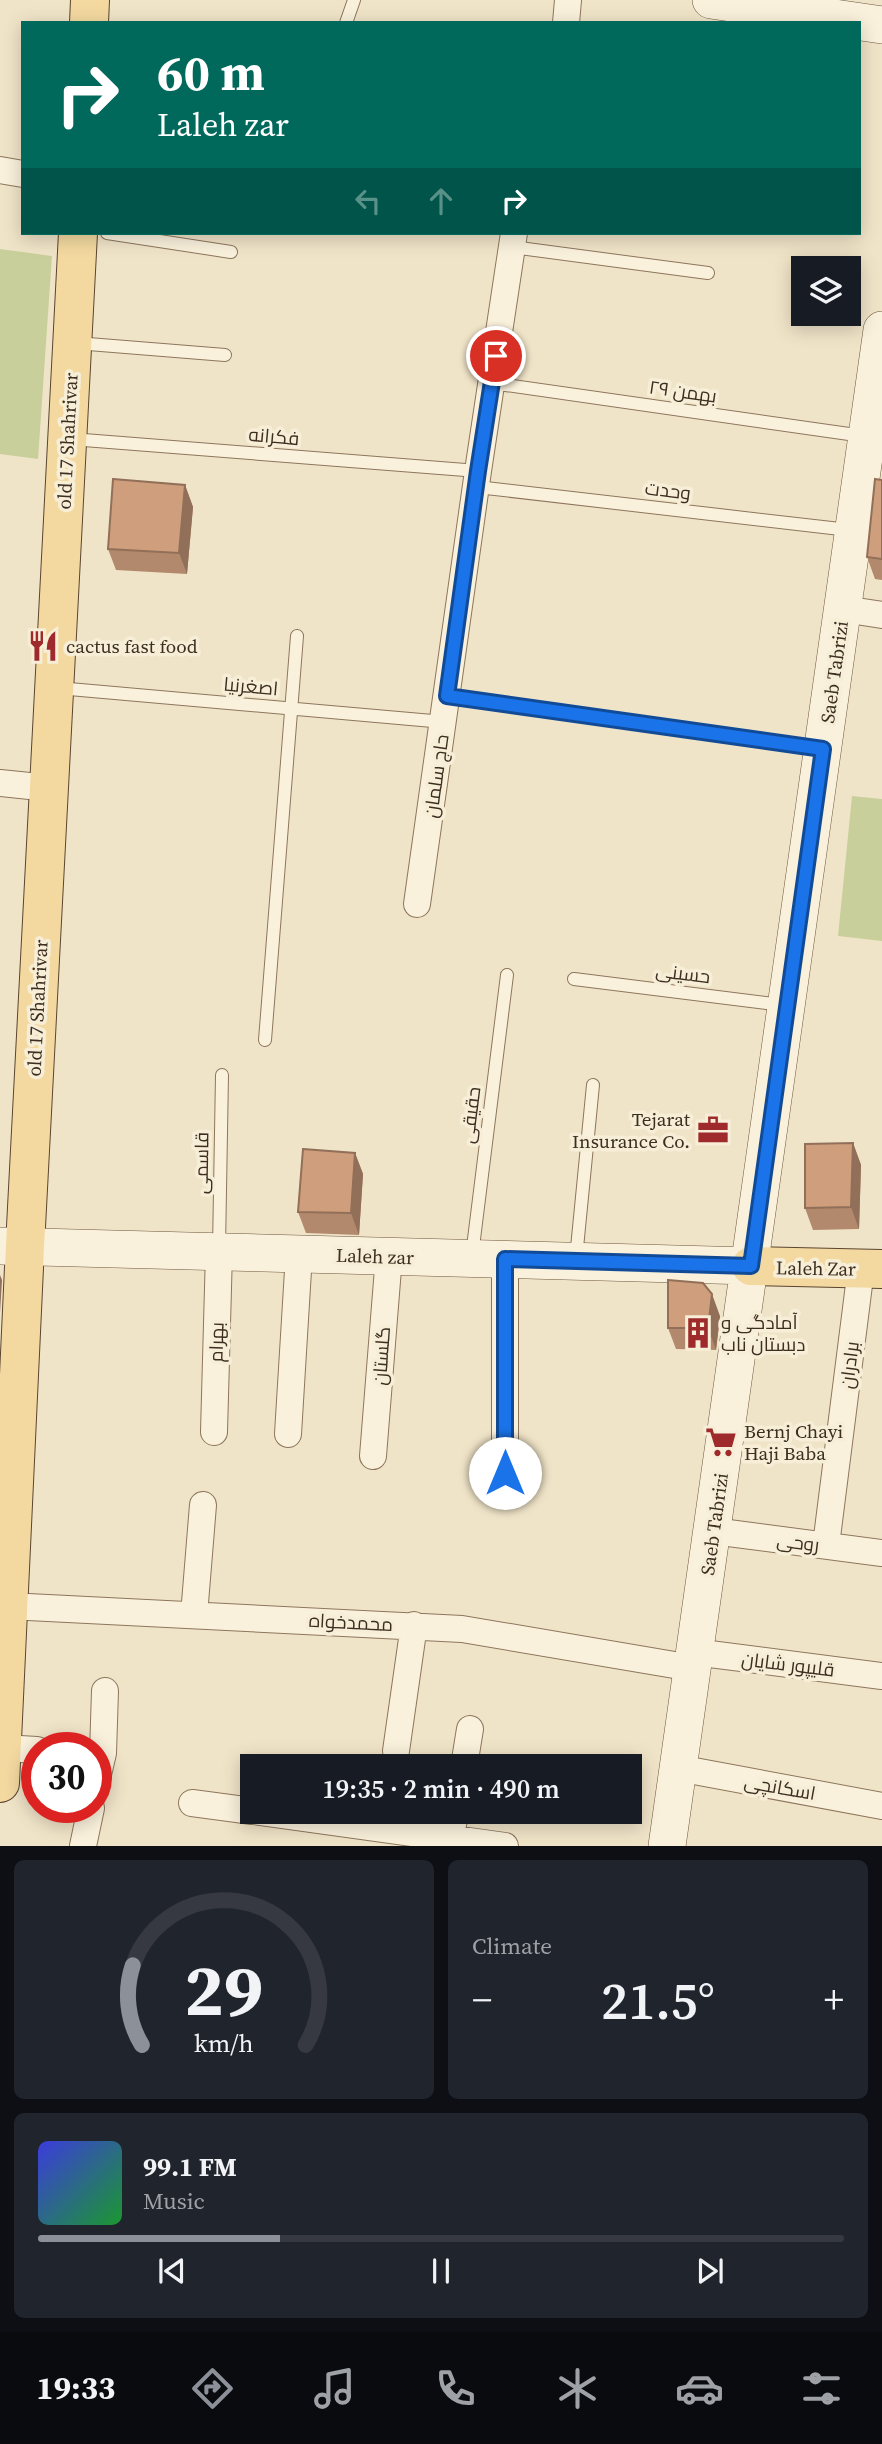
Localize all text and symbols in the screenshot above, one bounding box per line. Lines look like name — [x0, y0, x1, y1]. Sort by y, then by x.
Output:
text: 60 m — [157, 39, 265, 106]
icon: right — [42, 49, 133, 140]
text: Laleh zar — [157, 103, 289, 147]
icon: left — [349, 182, 387, 220]
icon: ahead — [422, 182, 460, 220]
icon: right — [495, 182, 533, 220]
map controls — [791, 256, 861, 326]
button: layers — [791, 256, 861, 326]
pin — [466, 326, 526, 386]
icon: arrive — [477, 337, 515, 375]
street label: old 17 Shahrivar — [50, 372, 84, 510]
street label: ۲۹ بهمن — [647, 373, 719, 409]
street label: فکرانه — [248, 421, 300, 451]
street label: وحدت — [644, 474, 692, 506]
street label: Saeb Tabrizi — [814, 619, 854, 725]
restaurant icon: cactus fast food — [26, 629, 60, 663]
place label: cactus fast food — [66, 633, 198, 659]
street label: اصغرنیا — [223, 671, 279, 701]
street label: حاج سلمان — [417, 732, 456, 820]
street label: old 17 Shahrivar — [20, 939, 54, 1077]
street label: حسینی — [654, 957, 712, 989]
street label: حقیقی — [454, 1085, 486, 1145]
place label: Tejarat Insurance Co. — [572, 1106, 691, 1154]
office icon: Tejarat Insurance Co. — [696, 1113, 730, 1147]
street label: قاسمی — [187, 1132, 215, 1194]
street label: Laleh zar — [335, 1242, 415, 1270]
street label: Laleh Zar — [776, 1254, 856, 1282]
place label: آمادگی و دبستان ناب — [721, 1309, 806, 1357]
building icon: آمادگی و دبستان ناب — [681, 1316, 715, 1350]
street label: بهرام — [202, 1321, 231, 1363]
street label: گلستان — [366, 1326, 396, 1386]
street label: برادران — [833, 1340, 865, 1390]
place label: Bernj Chayi Haji Baba — [744, 1418, 843, 1466]
supermarket icon: Bernj Chayi Haji Baba — [704, 1425, 738, 1459]
position arrow — [468, 1436, 542, 1510]
street label: Saeb Tabrizi — [694, 1471, 734, 1577]
street label: روحی — [775, 1526, 821, 1558]
street label: محمدخواه — [308, 1607, 394, 1637]
street label: قلیپور شایان — [740, 1645, 836, 1683]
speed limit sign: 30 — [21, 1732, 112, 1823]
street label: اسکانچی — [742, 1768, 818, 1806]
text: 19:35 · 2 min · 490 m — [322, 1771, 560, 1807]
text: Climate — [472, 1930, 552, 1962]
text: 29 — [185, 1941, 263, 2040]
text: 21.5° — [601, 1965, 715, 2036]
text: − — [472, 1974, 492, 2026]
text: + — [824, 1974, 844, 2026]
text: km/h — [194, 2026, 254, 2060]
text: 99.1 FM — [143, 2149, 237, 2185]
text: Music — [143, 2185, 205, 2217]
icon: previous — [153, 2252, 191, 2290]
icon: pause — [422, 2252, 460, 2290]
icon: next — [691, 2252, 729, 2290]
icon: directions — [188, 2364, 237, 2413]
icon: music — [310, 2364, 359, 2413]
icon: phone — [431, 2364, 480, 2413]
icon: climate — [553, 2364, 602, 2413]
icon: car — [675, 2364, 724, 2413]
icon: filters — [797, 2364, 846, 2413]
text: 19:33 — [36, 2366, 115, 2410]

